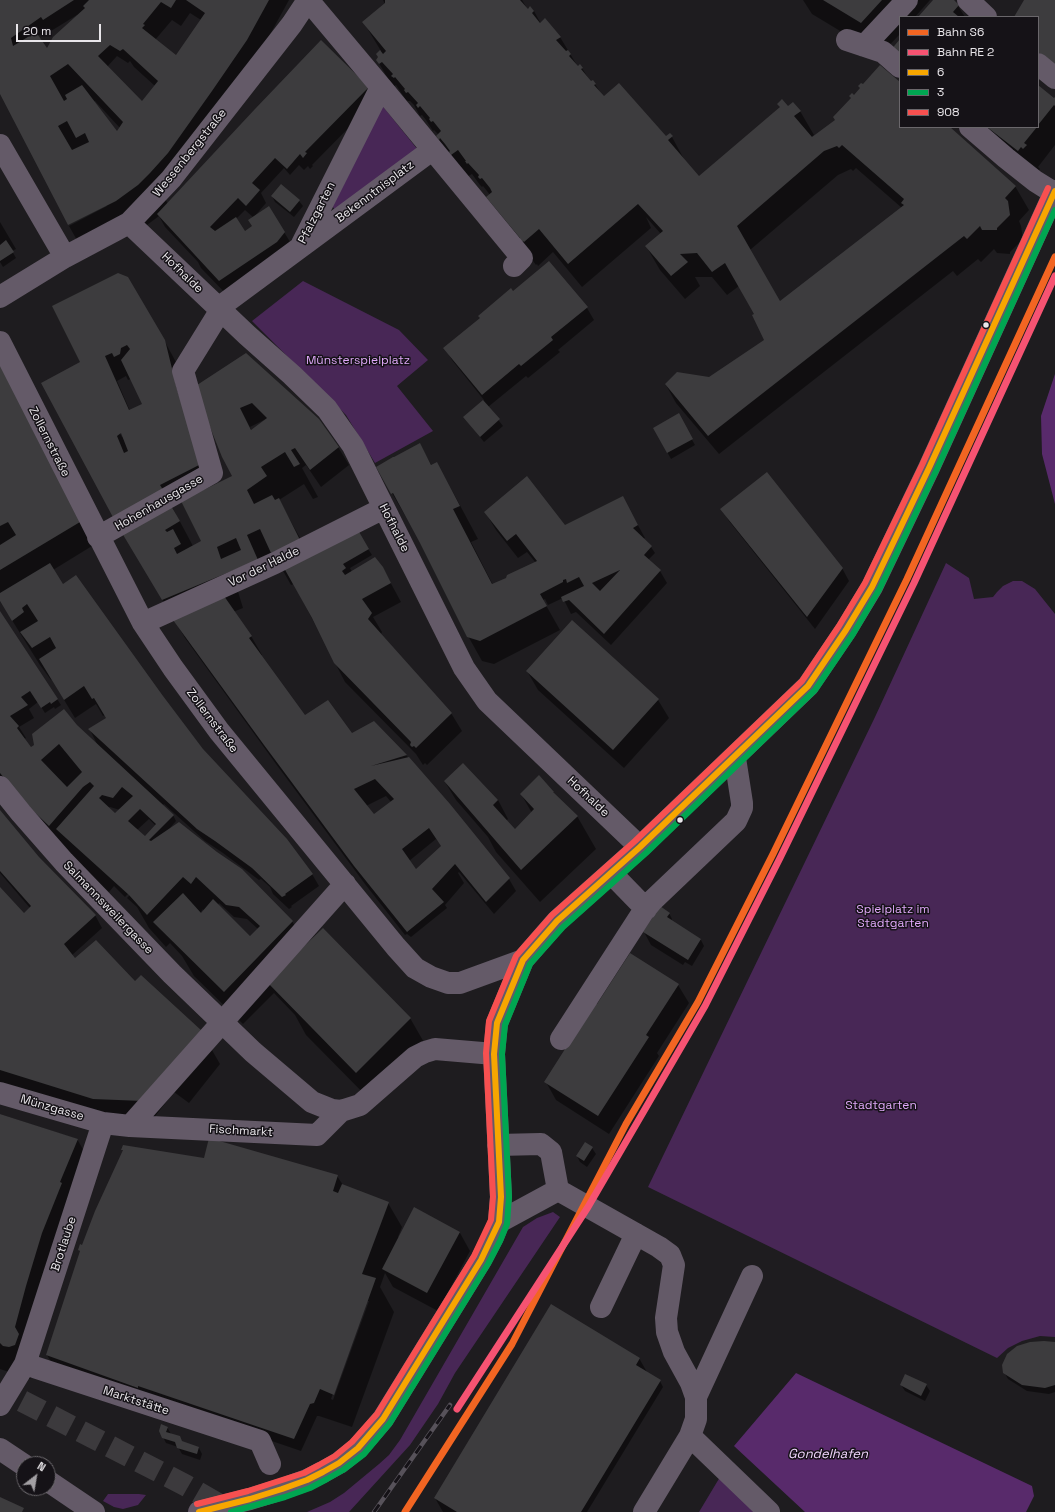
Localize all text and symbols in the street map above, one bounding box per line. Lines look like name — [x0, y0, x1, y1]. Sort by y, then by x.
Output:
scale bar — [18, 16, 103, 42]
legend — [899, 16, 1039, 128]
text: 20 m — [23, 23, 51, 39]
text: Bahn S6 — [937, 24, 984, 40]
text: Bahn RE 2 — [937, 44, 994, 60]
text: 6 — [937, 64, 944, 80]
text: 3 — [937, 84, 944, 100]
text: 908 — [937, 104, 960, 120]
street label: Wessenbergstraße — [150, 106, 230, 200]
street label: Bekenntnisplatz — [333, 158, 417, 226]
street label: Pfalzgarten — [295, 180, 339, 246]
street label: Hofhalde — [158, 250, 206, 296]
unlabelled marker — [981, 320, 991, 330]
park label: Münsterspielplatz — [306, 354, 410, 368]
street label: Zollernstraße — [25, 405, 73, 479]
street label: Hohenhausgasse — [112, 472, 206, 534]
street label: Hofhalde — [376, 501, 412, 555]
street label: Vor der Halde — [226, 544, 302, 590]
street label: Zollernstraße — [183, 686, 241, 756]
street label: Hofhalde — [564, 774, 612, 820]
unlabelled marker — [675, 815, 685, 825]
street label: Salmannsweilergasse — [60, 859, 156, 957]
park label: Spielplatz im Stadtgarten — [856, 903, 930, 931]
street label: Münzgasse — [19, 1092, 85, 1124]
park label: Stadtgarten — [845, 1099, 917, 1113]
street label: Fischmarkt — [209, 1122, 273, 1140]
street label: Brotlaube — [48, 1215, 80, 1273]
street label: Marktstätte — [101, 1384, 171, 1418]
water label: Gondelhafen — [788, 1446, 868, 1462]
north arrow — [16, 1456, 56, 1496]
text: N — [35, 1459, 48, 1474]

